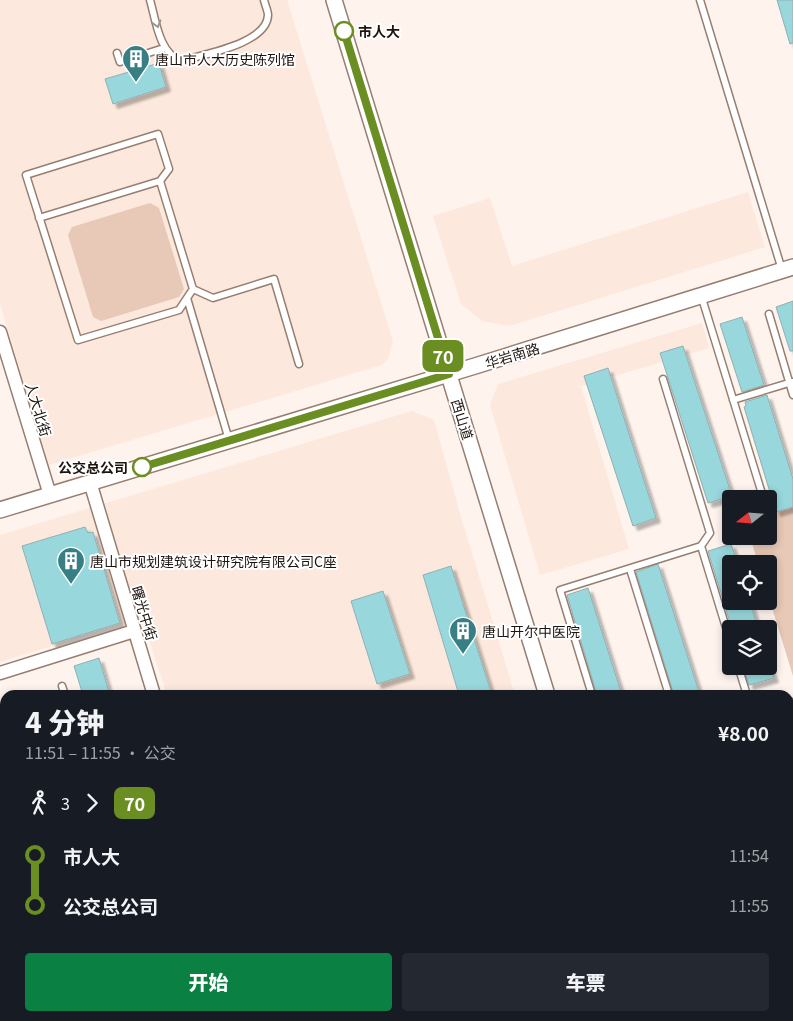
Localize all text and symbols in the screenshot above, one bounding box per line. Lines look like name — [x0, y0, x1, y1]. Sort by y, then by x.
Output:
one-way arrow — [151, 19, 161, 28]
marker: 市人大 — [334, 21, 354, 41]
place label: 市人大 — [358, 21, 400, 41]
building icon: 唐山市人大历史陈列馆 — [121, 44, 151, 83]
place label: 唐山市人大历史陈列馆 — [155, 49, 295, 69]
street label: 华岩南路 — [482, 337, 542, 373]
line badge: 70 — [420, 340, 466, 372]
text: 70 — [432, 343, 454, 369]
street label: 人大北街 — [21, 379, 57, 439]
street label: 西山道 — [447, 396, 479, 442]
place label: 公交总公司 — [58, 457, 128, 477]
marker: 公交总公司 — [132, 457, 152, 477]
north arrow — [722, 490, 778, 545]
map controls — [722, 490, 777, 675]
building icon: 唐山市规划建筑设计研究院有限公司C座 — [56, 546, 86, 585]
place label: 唐山市规划建筑设计研究院有限公司C座 — [90, 551, 337, 571]
button: locate — [722, 555, 777, 610]
street label: 曙光中街 — [127, 583, 163, 643]
building icon: 唐山开尔中医院 — [448, 616, 478, 655]
button: layers — [722, 620, 777, 675]
place label: 唐山开尔中医院 — [482, 621, 580, 641]
text: 4 分钟 — [25, 701, 104, 741]
text: ¥8.00 — [718, 719, 769, 746]
text: 11:51 – 11:55 · 公交 — [25, 740, 176, 764]
icon: walk — [25, 789, 53, 817]
icon: forward — [78, 789, 106, 817]
text: 70 — [124, 790, 145, 816]
text: 3 — [61, 791, 70, 815]
text: 市人大 — [63, 842, 120, 869]
text: 11:54 — [729, 843, 769, 867]
text: 公交总公司 — [63, 892, 158, 919]
text: 11:55 — [729, 893, 769, 917]
button: 开始 — [25, 953, 392, 1011]
button: 车票 — [402, 953, 769, 1011]

